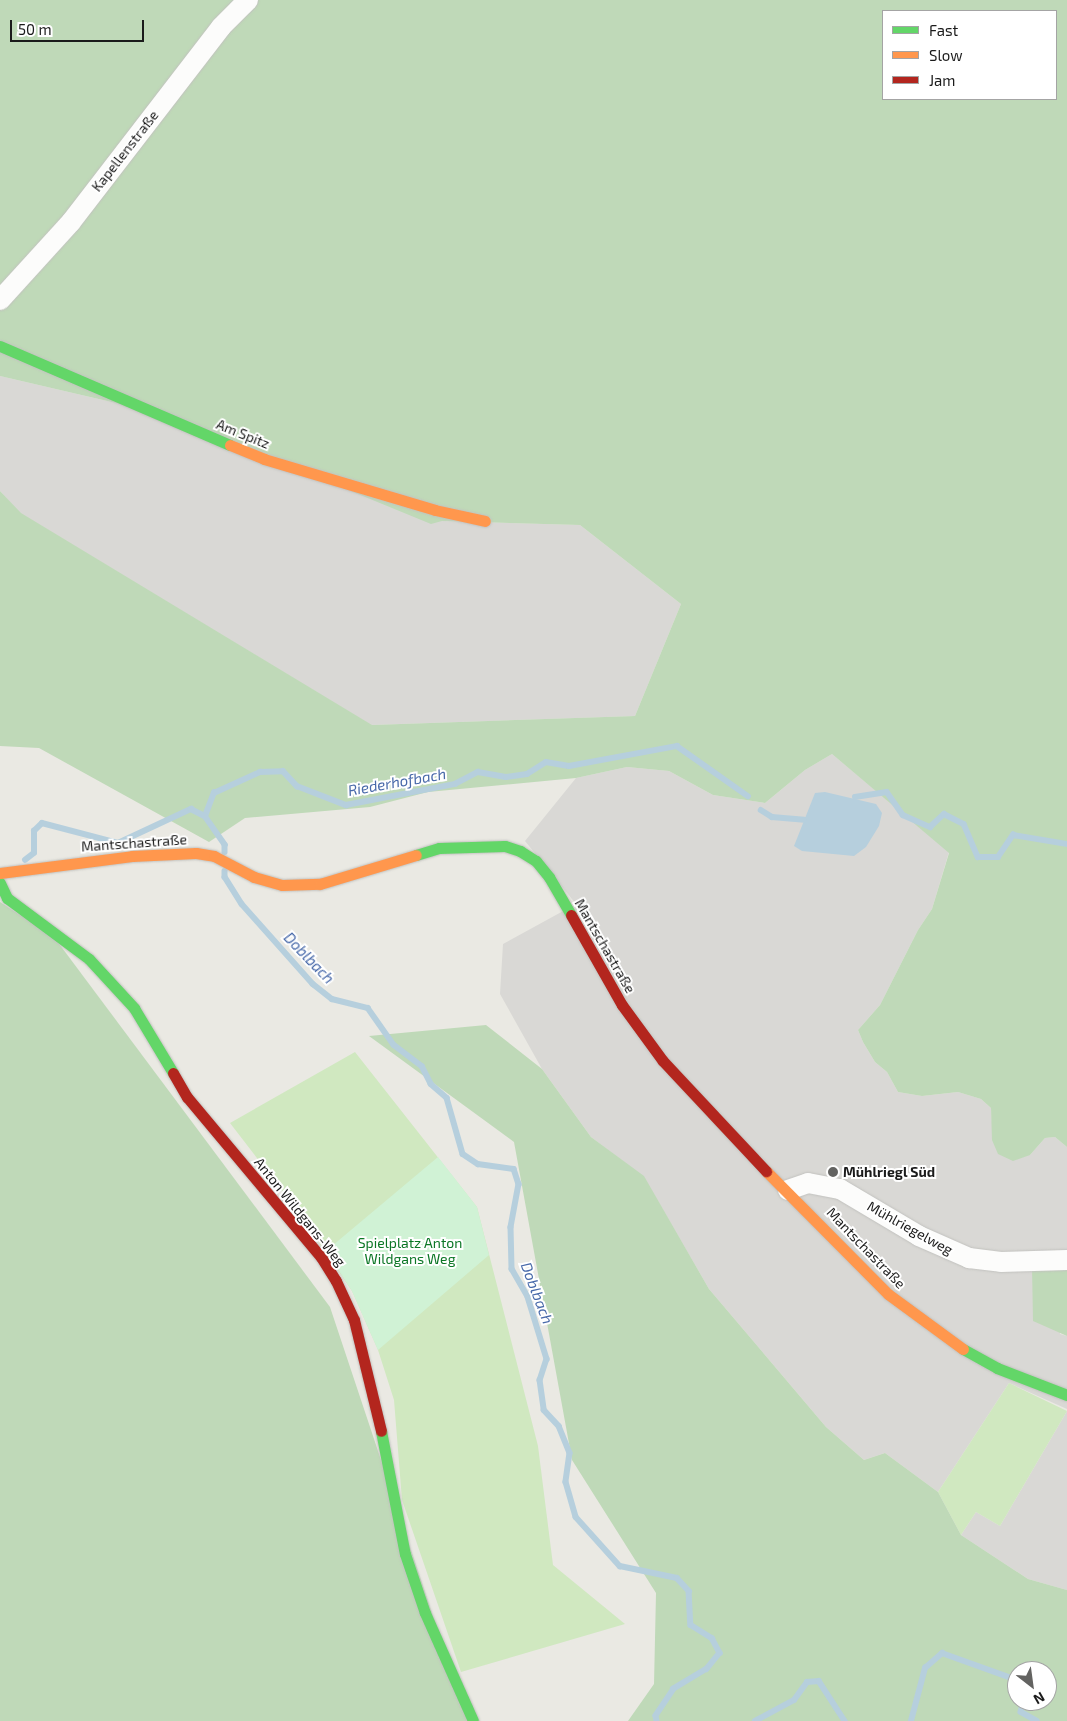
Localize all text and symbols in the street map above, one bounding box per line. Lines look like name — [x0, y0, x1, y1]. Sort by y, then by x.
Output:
scale bar — [12, 10, 146, 42]
legend — [882, 10, 1057, 100]
text: 50 m — [18, 20, 52, 38]
text: Fast — [929, 21, 958, 39]
text: Slow — [929, 46, 963, 64]
text: Jam — [929, 71, 955, 89]
street label: Kapellenstraße — [88, 107, 162, 195]
street label: Am Spitz — [214, 416, 272, 452]
water label: Riederhofbach — [346, 765, 448, 799]
street label: Mantschastraße — [81, 831, 187, 855]
street label: Mantschastraße — [571, 896, 639, 996]
water label: Doblbach — [280, 929, 338, 987]
street label: Anton Wildgans-Weg — [251, 1154, 349, 1270]
place label: Mühlriegl Süd — [843, 1164, 935, 1180]
marker: Mühlriegl Süd — [827, 1166, 839, 1178]
street label: Mühlriegelweg — [864, 1198, 956, 1258]
street label: Mantschastraße — [823, 1204, 909, 1292]
park label: Spielplatz Anton Wildgans Weg — [358, 1235, 462, 1268]
water label: Doblbach — [517, 1260, 557, 1326]
north arrow — [1007, 1661, 1057, 1711]
text: N — [1031, 1689, 1048, 1708]

